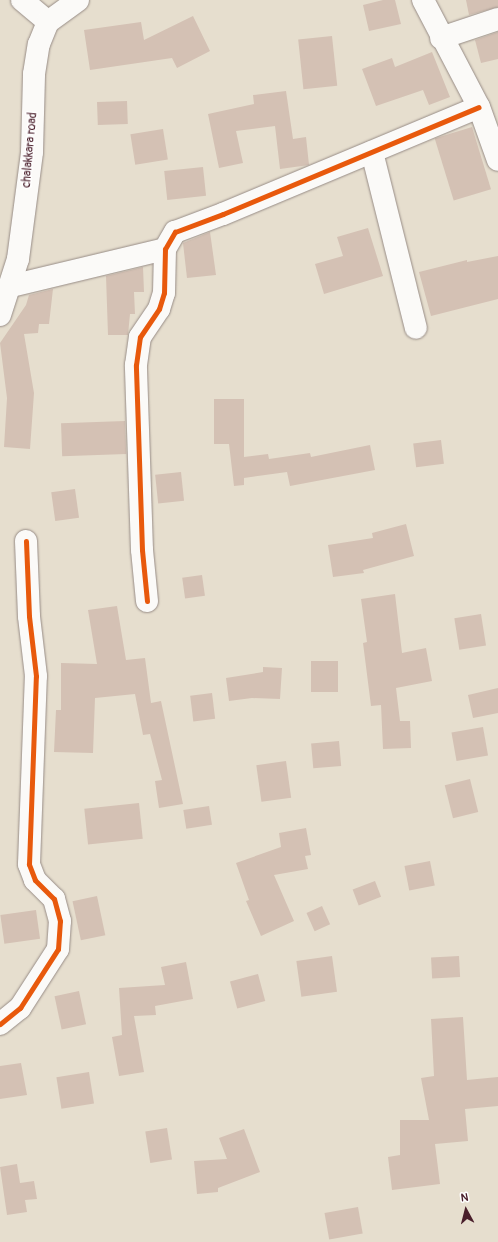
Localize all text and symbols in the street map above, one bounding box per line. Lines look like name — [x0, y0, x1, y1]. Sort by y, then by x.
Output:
street label: chalakkara road — [20, 112, 40, 188]
north arrow — [446, 1190, 486, 1230]
text: N — [460, 1191, 469, 1204]

